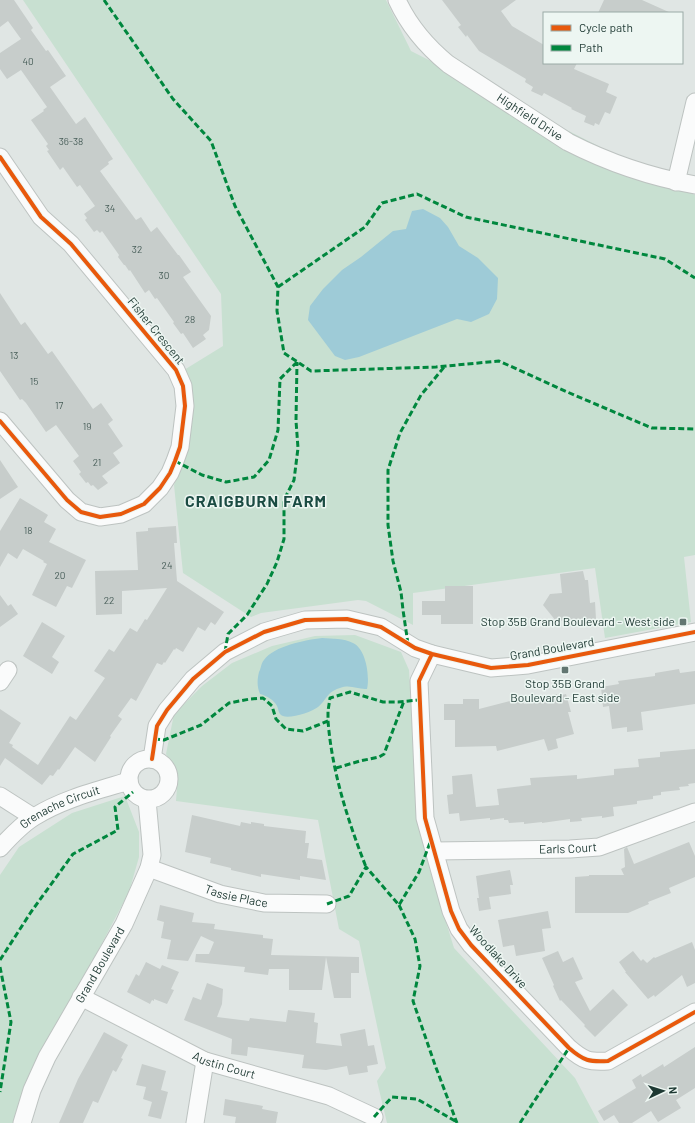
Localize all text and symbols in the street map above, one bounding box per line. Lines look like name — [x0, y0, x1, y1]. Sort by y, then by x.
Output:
legend — [543, 12, 683, 64]
text: Cycle path — [579, 20, 633, 34]
text: Path — [579, 40, 603, 54]
house number: 40 — [22, 55, 34, 67]
street label: Highfield Drive — [495, 90, 566, 143]
house number: 36-38 — [59, 135, 83, 147]
house number: 34 — [105, 202, 115, 214]
house number: 32 — [132, 243, 142, 255]
house number: 30 — [159, 269, 169, 281]
street label: Fisher Crescent — [125, 294, 188, 367]
house number: 28 — [185, 313, 195, 325]
house number: 13 — [10, 349, 18, 361]
house number: 15 — [30, 375, 38, 387]
house number: 17 — [55, 399, 63, 411]
house number: 19 — [83, 420, 91, 432]
house number: 21 — [93, 456, 101, 468]
district label: CRAIGBURN FARM — [185, 491, 327, 510]
house number: 18 — [24, 524, 32, 536]
house number: 24 — [162, 559, 172, 571]
house number: 20 — [54, 569, 66, 581]
house number: 22 — [104, 594, 114, 606]
place label: Stop 35B Grand Boulevard - West side — [481, 614, 675, 628]
marker: Stop 35B Grand Boulevard - West side — [678, 617, 688, 627]
street label: Grand Boulevard — [509, 634, 595, 662]
marker: Stop 35B Grand Boulevard - East side — [560, 665, 570, 675]
place label: Stop 35B Grand Boulevard - East side — [510, 676, 620, 704]
street label: Grenache Circuit — [16, 782, 101, 831]
street label: Earls Court — [539, 839, 597, 855]
street label: Tassie Place — [203, 881, 268, 909]
street label: Woodlake Drive — [467, 922, 531, 991]
street label: Grand Boulevard — [72, 924, 127, 1005]
street label: Austin Court — [191, 1048, 257, 1081]
north arrow — [643, 1071, 683, 1111]
text: N — [667, 1086, 680, 1094]

